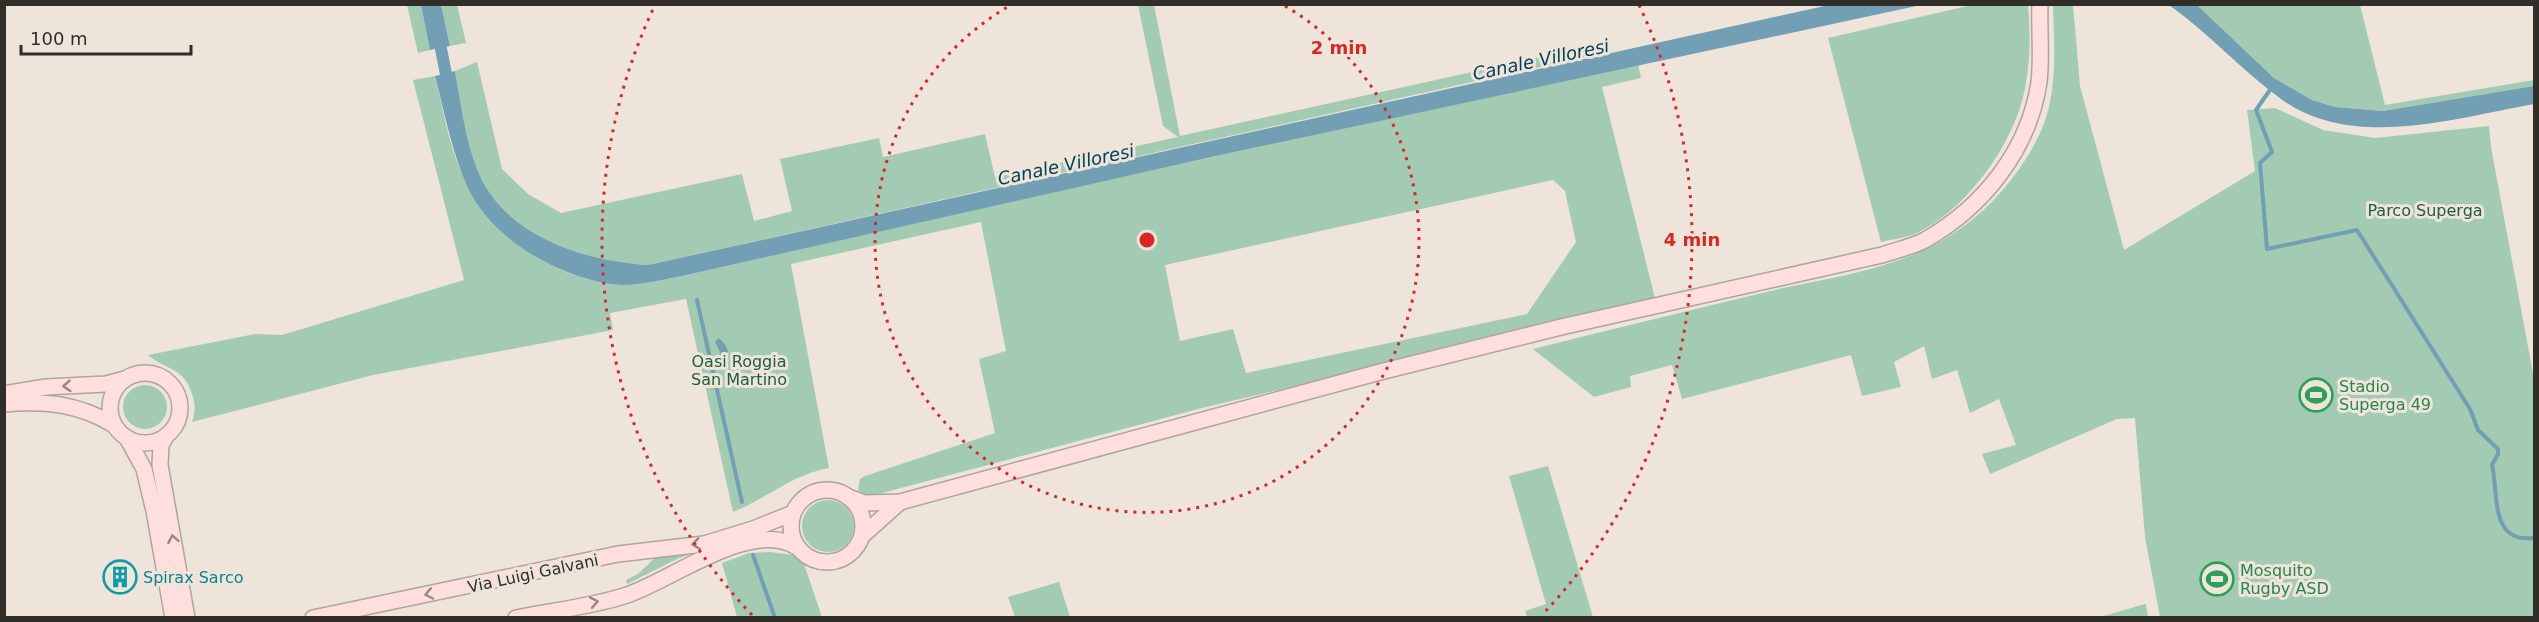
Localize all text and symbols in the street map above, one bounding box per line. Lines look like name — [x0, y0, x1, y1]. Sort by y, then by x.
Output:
scale bar — [21, 18, 190, 56]
text: 100 m — [30, 28, 88, 49]
water label: Canale Villoresi — [1471, 35, 1611, 84]
text: 2 min — [1311, 37, 1367, 58]
water label: Canale Villoresi — [996, 140, 1136, 189]
park label: Parco Superga — [2367, 201, 2483, 220]
text: 4 min — [1664, 229, 1720, 250]
centre of rings — [1137, 230, 1157, 250]
park label: Oasi Roggia San Martino — [691, 352, 787, 389]
sports icon: Stadio Superga 49 — [2298, 377, 2334, 413]
place label: Stadio Superga 49 — [2339, 377, 2431, 414]
one-way arrow — [63, 379, 72, 392]
one-way arrow — [167, 535, 180, 545]
one-way arrow — [692, 538, 701, 550]
street label: Via Luigi Galvani — [466, 550, 600, 597]
building icon: Spirax Sarco — [102, 559, 138, 595]
sports icon: Mosquito Rugby ASD — [2199, 561, 2235, 597]
place label: Mosquito Rugby ASD — [2240, 561, 2329, 598]
place label: Spirax Sarco — [143, 568, 243, 587]
one-way arrow — [425, 587, 435, 600]
one-way arrow — [588, 596, 598, 609]

